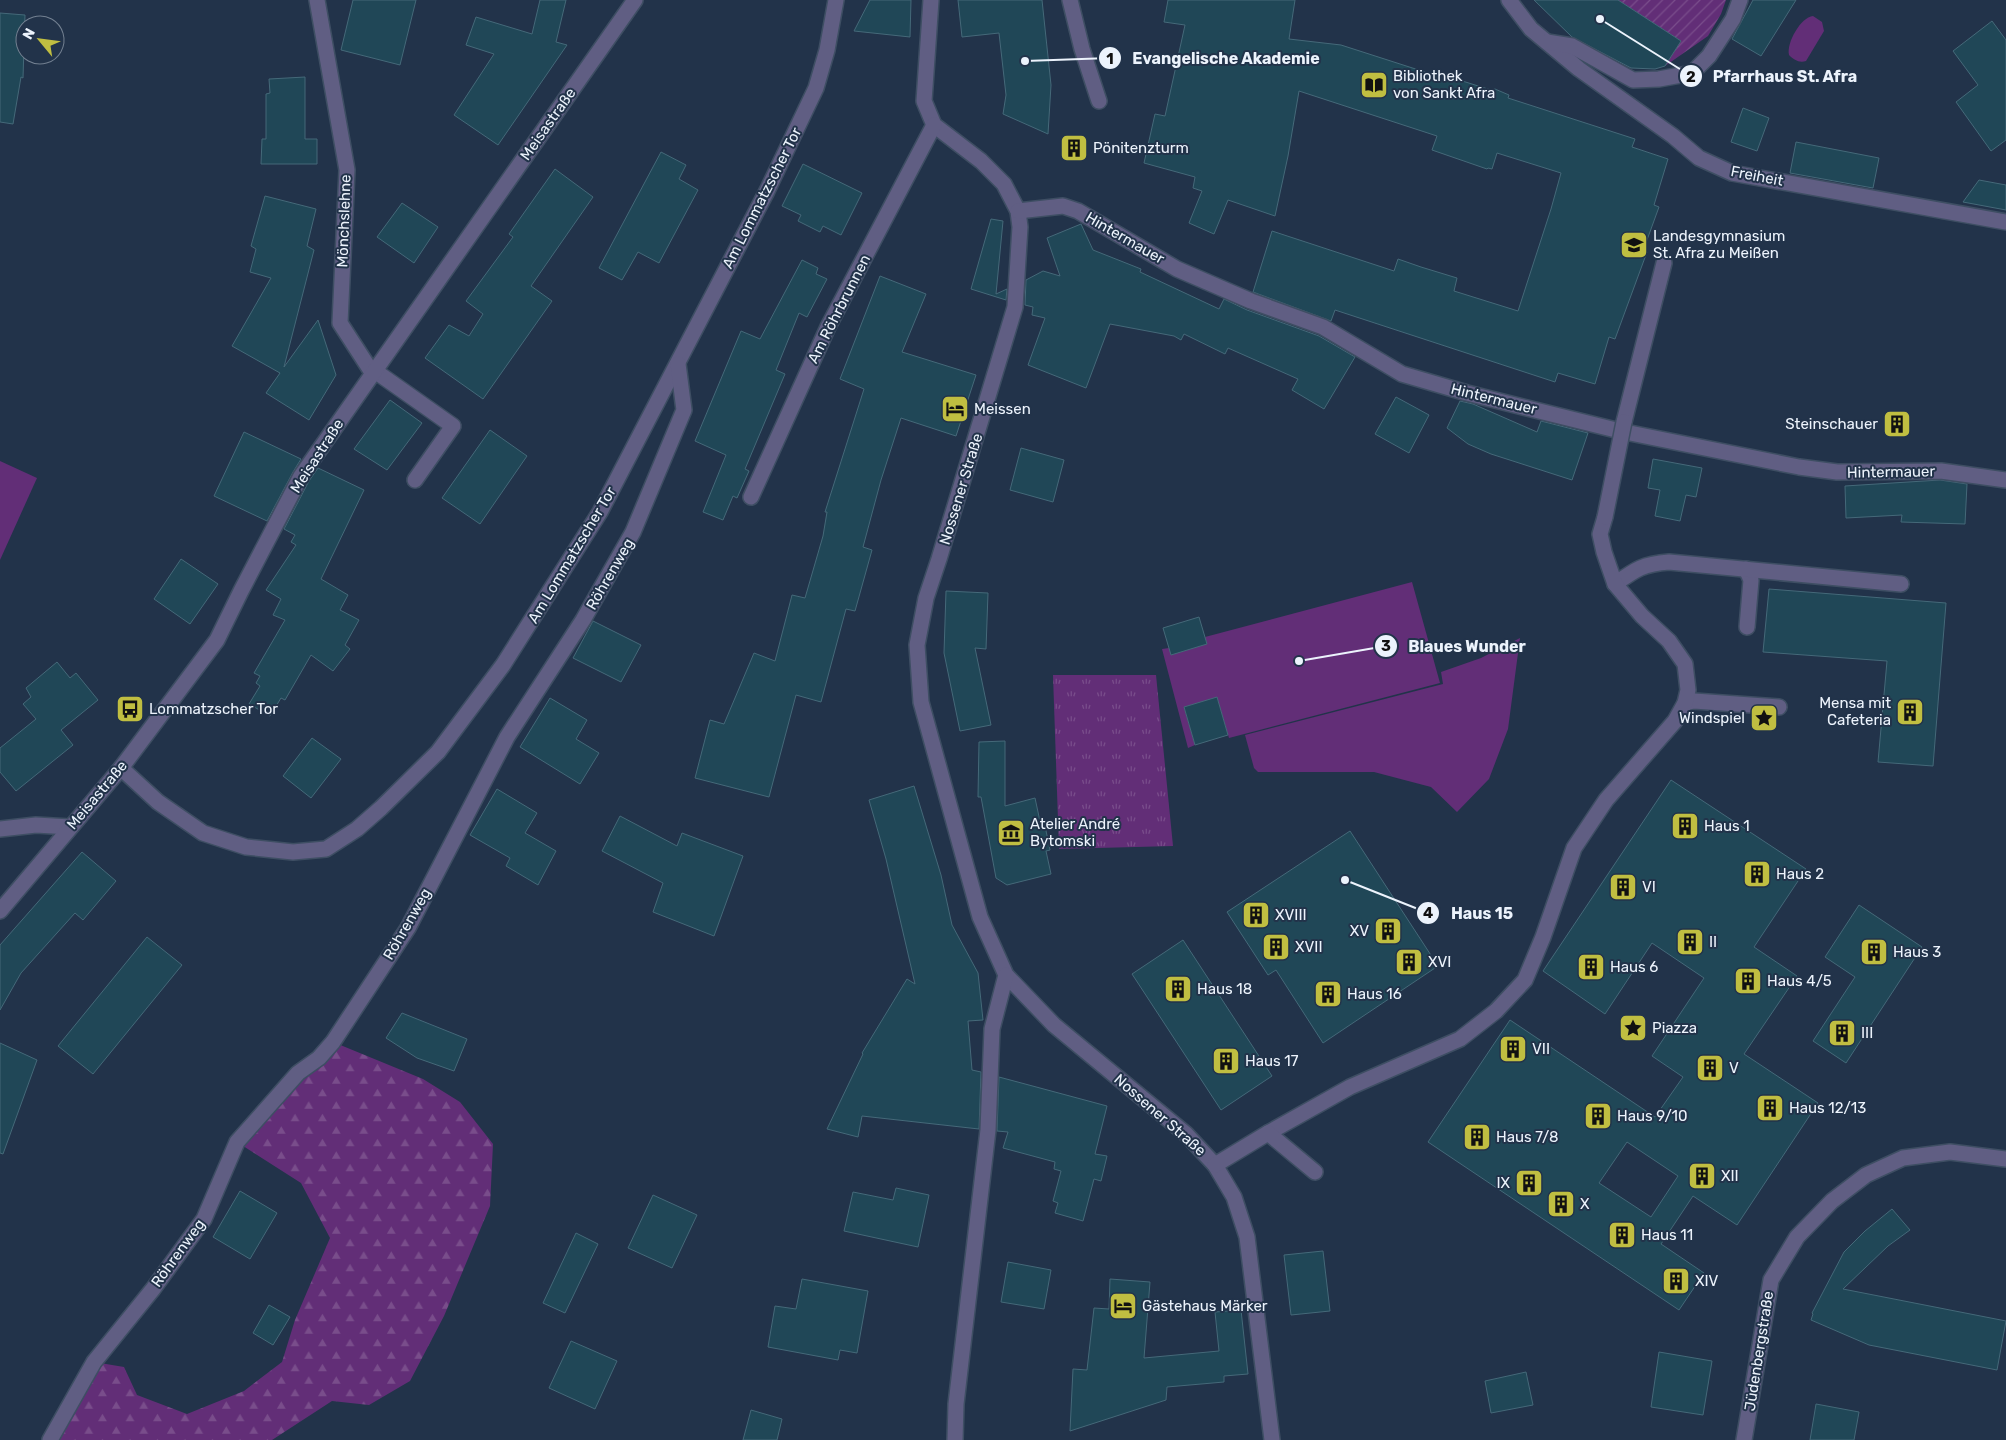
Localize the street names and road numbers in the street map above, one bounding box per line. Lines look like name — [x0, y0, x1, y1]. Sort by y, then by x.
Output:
street label: Meisastraße — [516, 84, 580, 164]
street label: Am Lommatzscher Tor — [719, 124, 806, 272]
street label: Freiheit — [1729, 162, 1785, 190]
street label: Mönchslehne — [333, 174, 355, 268]
street label: Hintermauer — [1082, 208, 1168, 268]
street label: Am Röhrbrunnen — [804, 252, 874, 366]
street label: Hintermauer — [1449, 380, 1539, 418]
street label: Meisastraße — [286, 416, 348, 496]
street label: Nossener Straße — [935, 431, 987, 547]
street label: Hintermauer — [1847, 462, 1935, 482]
street label: Am Lommatzscher Tor — [524, 483, 620, 627]
street label: Röhrenweg — [582, 535, 638, 613]
street label: Meisastraße — [63, 757, 131, 833]
street label: Röhrenweg — [379, 885, 435, 963]
street label: Nossener Straße — [1110, 1070, 1210, 1160]
street label: Röhrenweg — [147, 1216, 209, 1290]
street label: Jüdenbergstraße — [1741, 1290, 1777, 1412]

